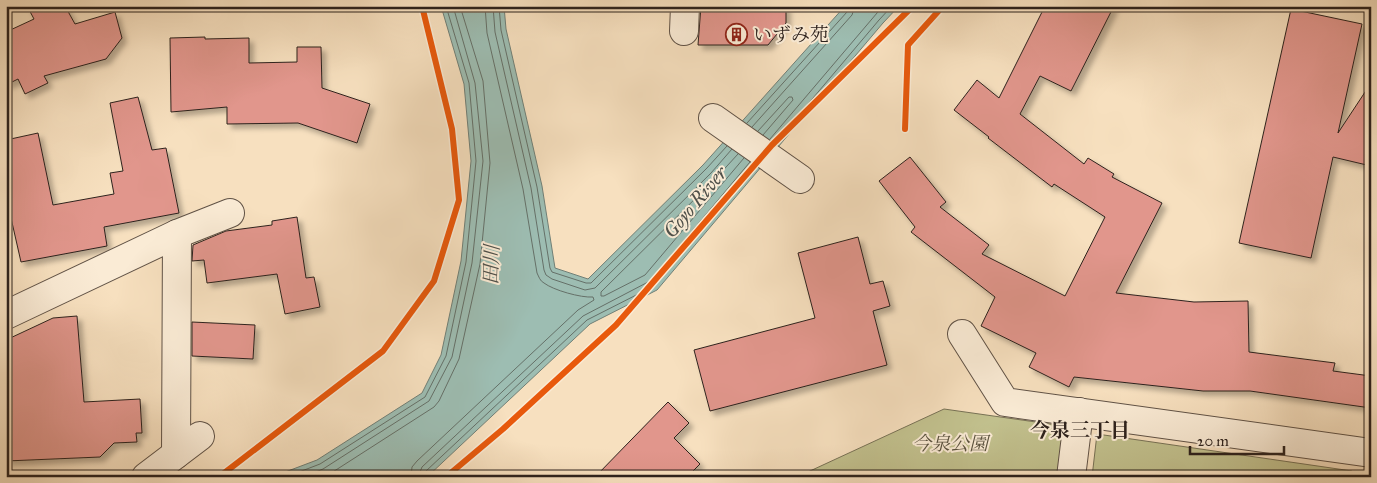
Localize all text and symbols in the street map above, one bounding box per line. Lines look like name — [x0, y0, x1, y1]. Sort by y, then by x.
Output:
building icon: いずみ苑 — [725, 22, 749, 46]
place label: いずみ苑 — [753, 23, 829, 46]
water label: Goyo River — [658, 160, 733, 243]
water label: 田川 — [478, 243, 504, 285]
district label: 今泉三丁目 — [1030, 418, 1130, 442]
scale bar — [1190, 423, 1283, 455]
park label: 今泉公園 — [912, 432, 991, 455]
text: 20 m — [1197, 432, 1229, 450]

